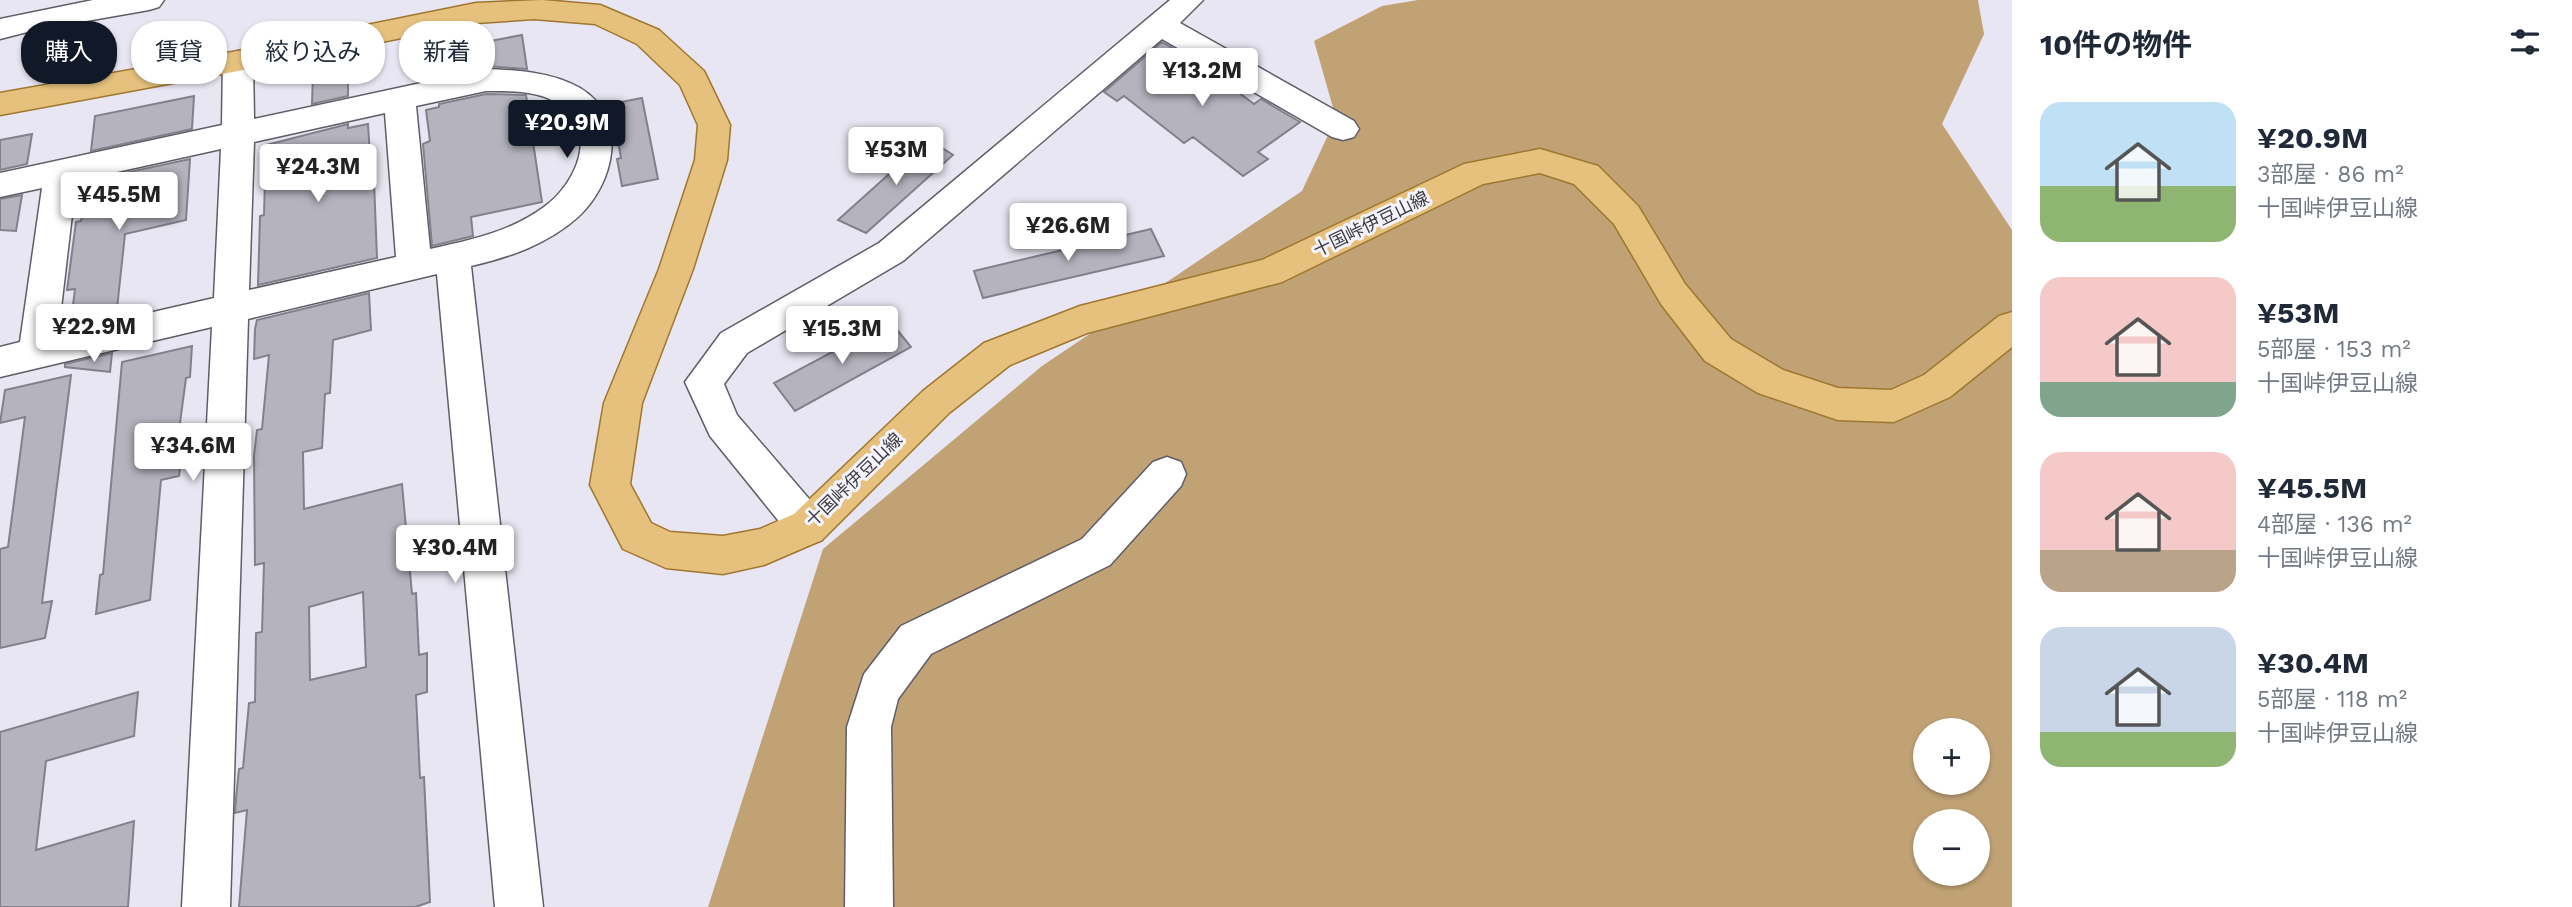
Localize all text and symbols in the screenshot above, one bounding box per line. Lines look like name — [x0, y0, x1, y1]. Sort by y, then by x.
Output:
chip: 購入 — [21, 21, 117, 84]
chip: 賃貸 — [131, 21, 227, 84]
chip: 絞り込み — [241, 21, 385, 84]
chip: 新着 — [399, 21, 495, 84]
icon: filters — [2506, 23, 2544, 61]
text: 10件の物件 — [2040, 27, 2192, 62]
pin: ¥13.2M — [1145, 48, 1259, 108]
text: ¥13.2M — [1162, 57, 1242, 84]
pin: ¥20.9M — [510, 100, 624, 160]
text: ¥20.9M — [524, 109, 610, 136]
text: ¥20.9M — [2257, 120, 2368, 155]
pin: ¥53M — [855, 128, 937, 187]
icon: home — [2096, 130, 2180, 214]
text: ¥53M — [864, 136, 928, 163]
pin: ¥24.3M — [261, 144, 375, 204]
text: ¥24.3M — [276, 153, 360, 180]
text: 3部屋 · 86 m² — [2257, 161, 2404, 188]
pin: ¥45.5M — [62, 173, 176, 232]
text: ¥45.5M — [77, 181, 161, 208]
street label: 十国峠伊豆山線 — [1310, 186, 1432, 261]
text: 十国峠伊豆山線 — [2257, 195, 2418, 222]
pin: ¥26.6M — [1011, 204, 1125, 263]
text: ¥26.6M — [1026, 212, 1110, 239]
text: ¥53M — [2257, 295, 2340, 330]
pin: ¥22.9M — [37, 304, 151, 364]
icon: home — [2096, 305, 2180, 389]
pin: ¥15.3M — [785, 306, 899, 366]
text: ¥22.9M — [52, 313, 136, 340]
text: ¥15.3M — [802, 315, 882, 342]
text: 5部屋 · 153 m² — [2257, 336, 2411, 363]
text: 十国峠伊豆山線 — [2257, 370, 2418, 397]
pin: ¥34.6M — [136, 424, 250, 483]
street label: 十国峠伊豆山線 — [801, 428, 906, 531]
text: ¥34.6M — [150, 432, 236, 459]
text: ¥45.5M — [2257, 470, 2367, 505]
icon: home — [2096, 480, 2180, 564]
text: 4部屋 · 136 m² — [2257, 511, 2412, 538]
pin: ¥30.4M — [398, 526, 512, 585]
text: ¥30.4M — [412, 534, 498, 561]
text: 十国峠伊豆山線 — [2257, 545, 2418, 572]
text: ¥30.4M — [2257, 645, 2369, 680]
icon: home — [2096, 655, 2180, 739]
text: 5部屋 · 118 m² — [2257, 686, 2407, 713]
map controls — [1913, 718, 1990, 886]
button: + — [1913, 718, 1990, 795]
text: 十国峠伊豆山線 — [2257, 720, 2418, 747]
button: − — [1913, 809, 1990, 886]

